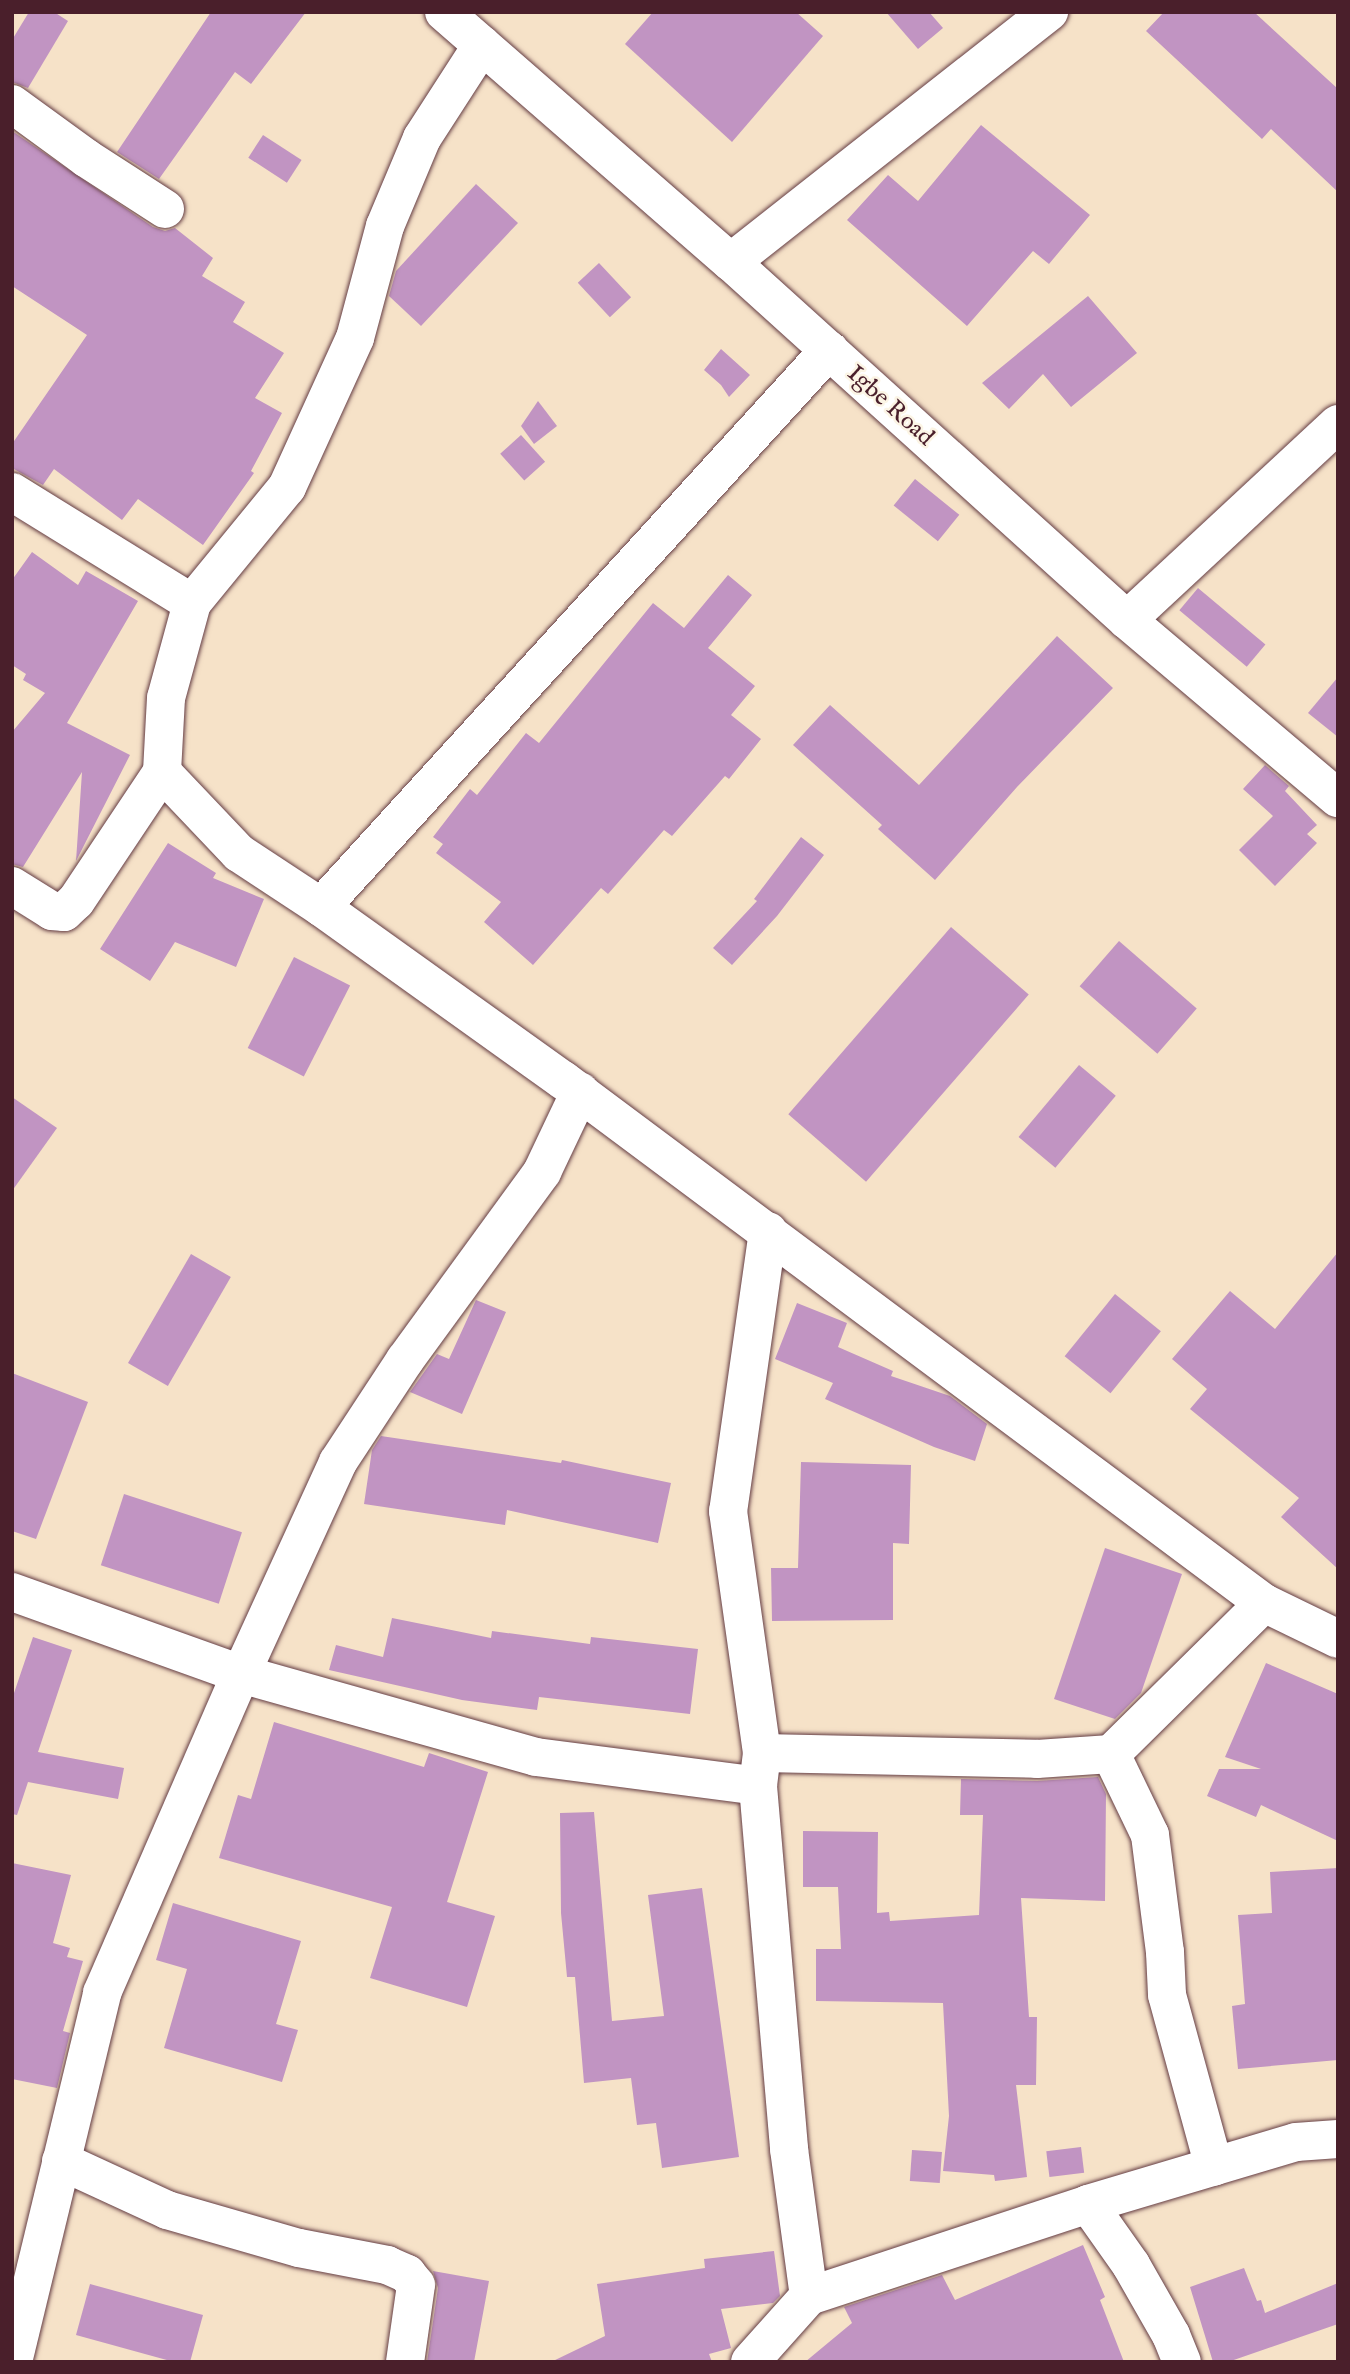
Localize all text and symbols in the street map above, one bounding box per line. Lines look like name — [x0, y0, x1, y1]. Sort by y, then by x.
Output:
street label: Igbe Road — [841, 360, 939, 452]

